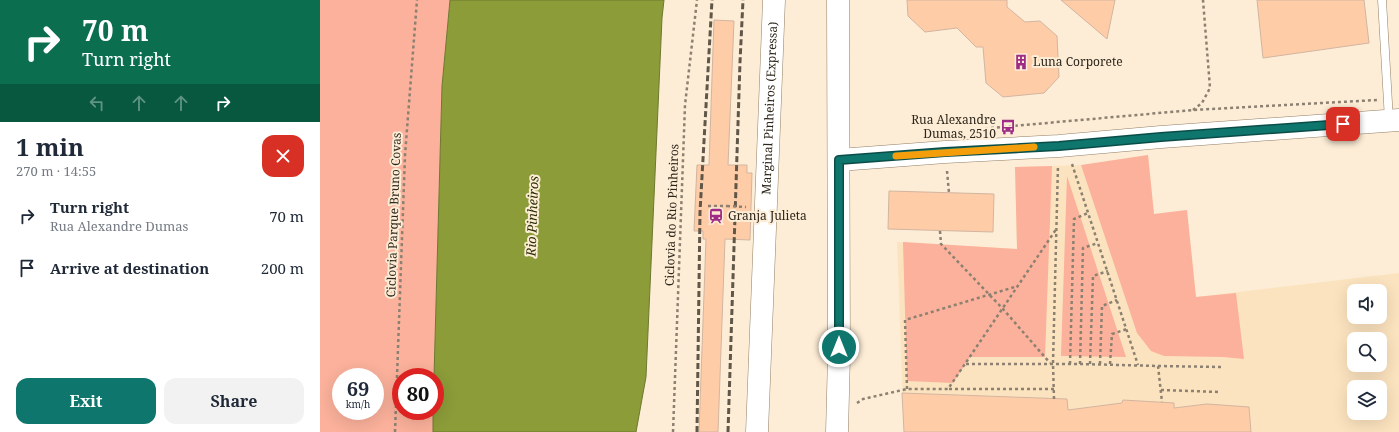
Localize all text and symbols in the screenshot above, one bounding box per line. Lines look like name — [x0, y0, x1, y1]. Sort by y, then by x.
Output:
text: 70 m — [82, 11, 149, 49]
icon: right — [16, 16, 68, 68]
street label: Marginal Pinheiros (Expressa) — [757, 21, 781, 195]
text: Turn right — [82, 47, 171, 71]
building icon: Luna Corporete — [1012, 53, 1030, 71]
place label: Luna Corporete — [1033, 53, 1123, 70]
icon: left — [86, 92, 108, 114]
icon: ahead — [128, 92, 150, 114]
icon: ahead — [170, 92, 192, 114]
icon: right — [212, 92, 234, 114]
pin — [1326, 107, 1360, 141]
place label: Rua Alexandre Dumas, 2510 — [911, 111, 996, 142]
icon: arrive — [1332, 113, 1354, 135]
bus stop icon: Rua Alexandre Dumas, 2510 — [999, 118, 1017, 136]
text: 1 min — [16, 130, 84, 163]
street label: Ciclovia Parque Bruno Covas — [382, 132, 405, 298]
button: close — [262, 135, 304, 177]
street label: Ciclovia do Rio Pinheiros — [661, 144, 682, 286]
text: 270 m · 14:55 — [16, 162, 96, 180]
water label: Rio Pinheiros — [522, 175, 542, 258]
text: Turn right — [50, 197, 129, 217]
icon: right — [16, 205, 38, 227]
text: 70 m — [269, 206, 304, 226]
station icon: Granja Julieta — [707, 207, 725, 225]
place label: Granja Julieta — [728, 207, 807, 224]
text: Rua Alexandre Dumas — [50, 217, 188, 235]
icon: arrive — [16, 257, 38, 279]
text: Arrive at destination — [50, 258, 209, 278]
text: 200 m — [261, 258, 304, 278]
map controls — [1347, 284, 1387, 420]
button: sound — [1347, 284, 1387, 324]
position arrow — [818, 326, 860, 368]
button: search — [1347, 332, 1387, 372]
speed limit sign: 80 — [392, 368, 444, 420]
text: 69 — [347, 375, 369, 402]
button: Exit — [16, 378, 156, 424]
button: Share — [164, 378, 304, 424]
button: layers — [1347, 380, 1387, 420]
text: km/h — [346, 397, 370, 411]

